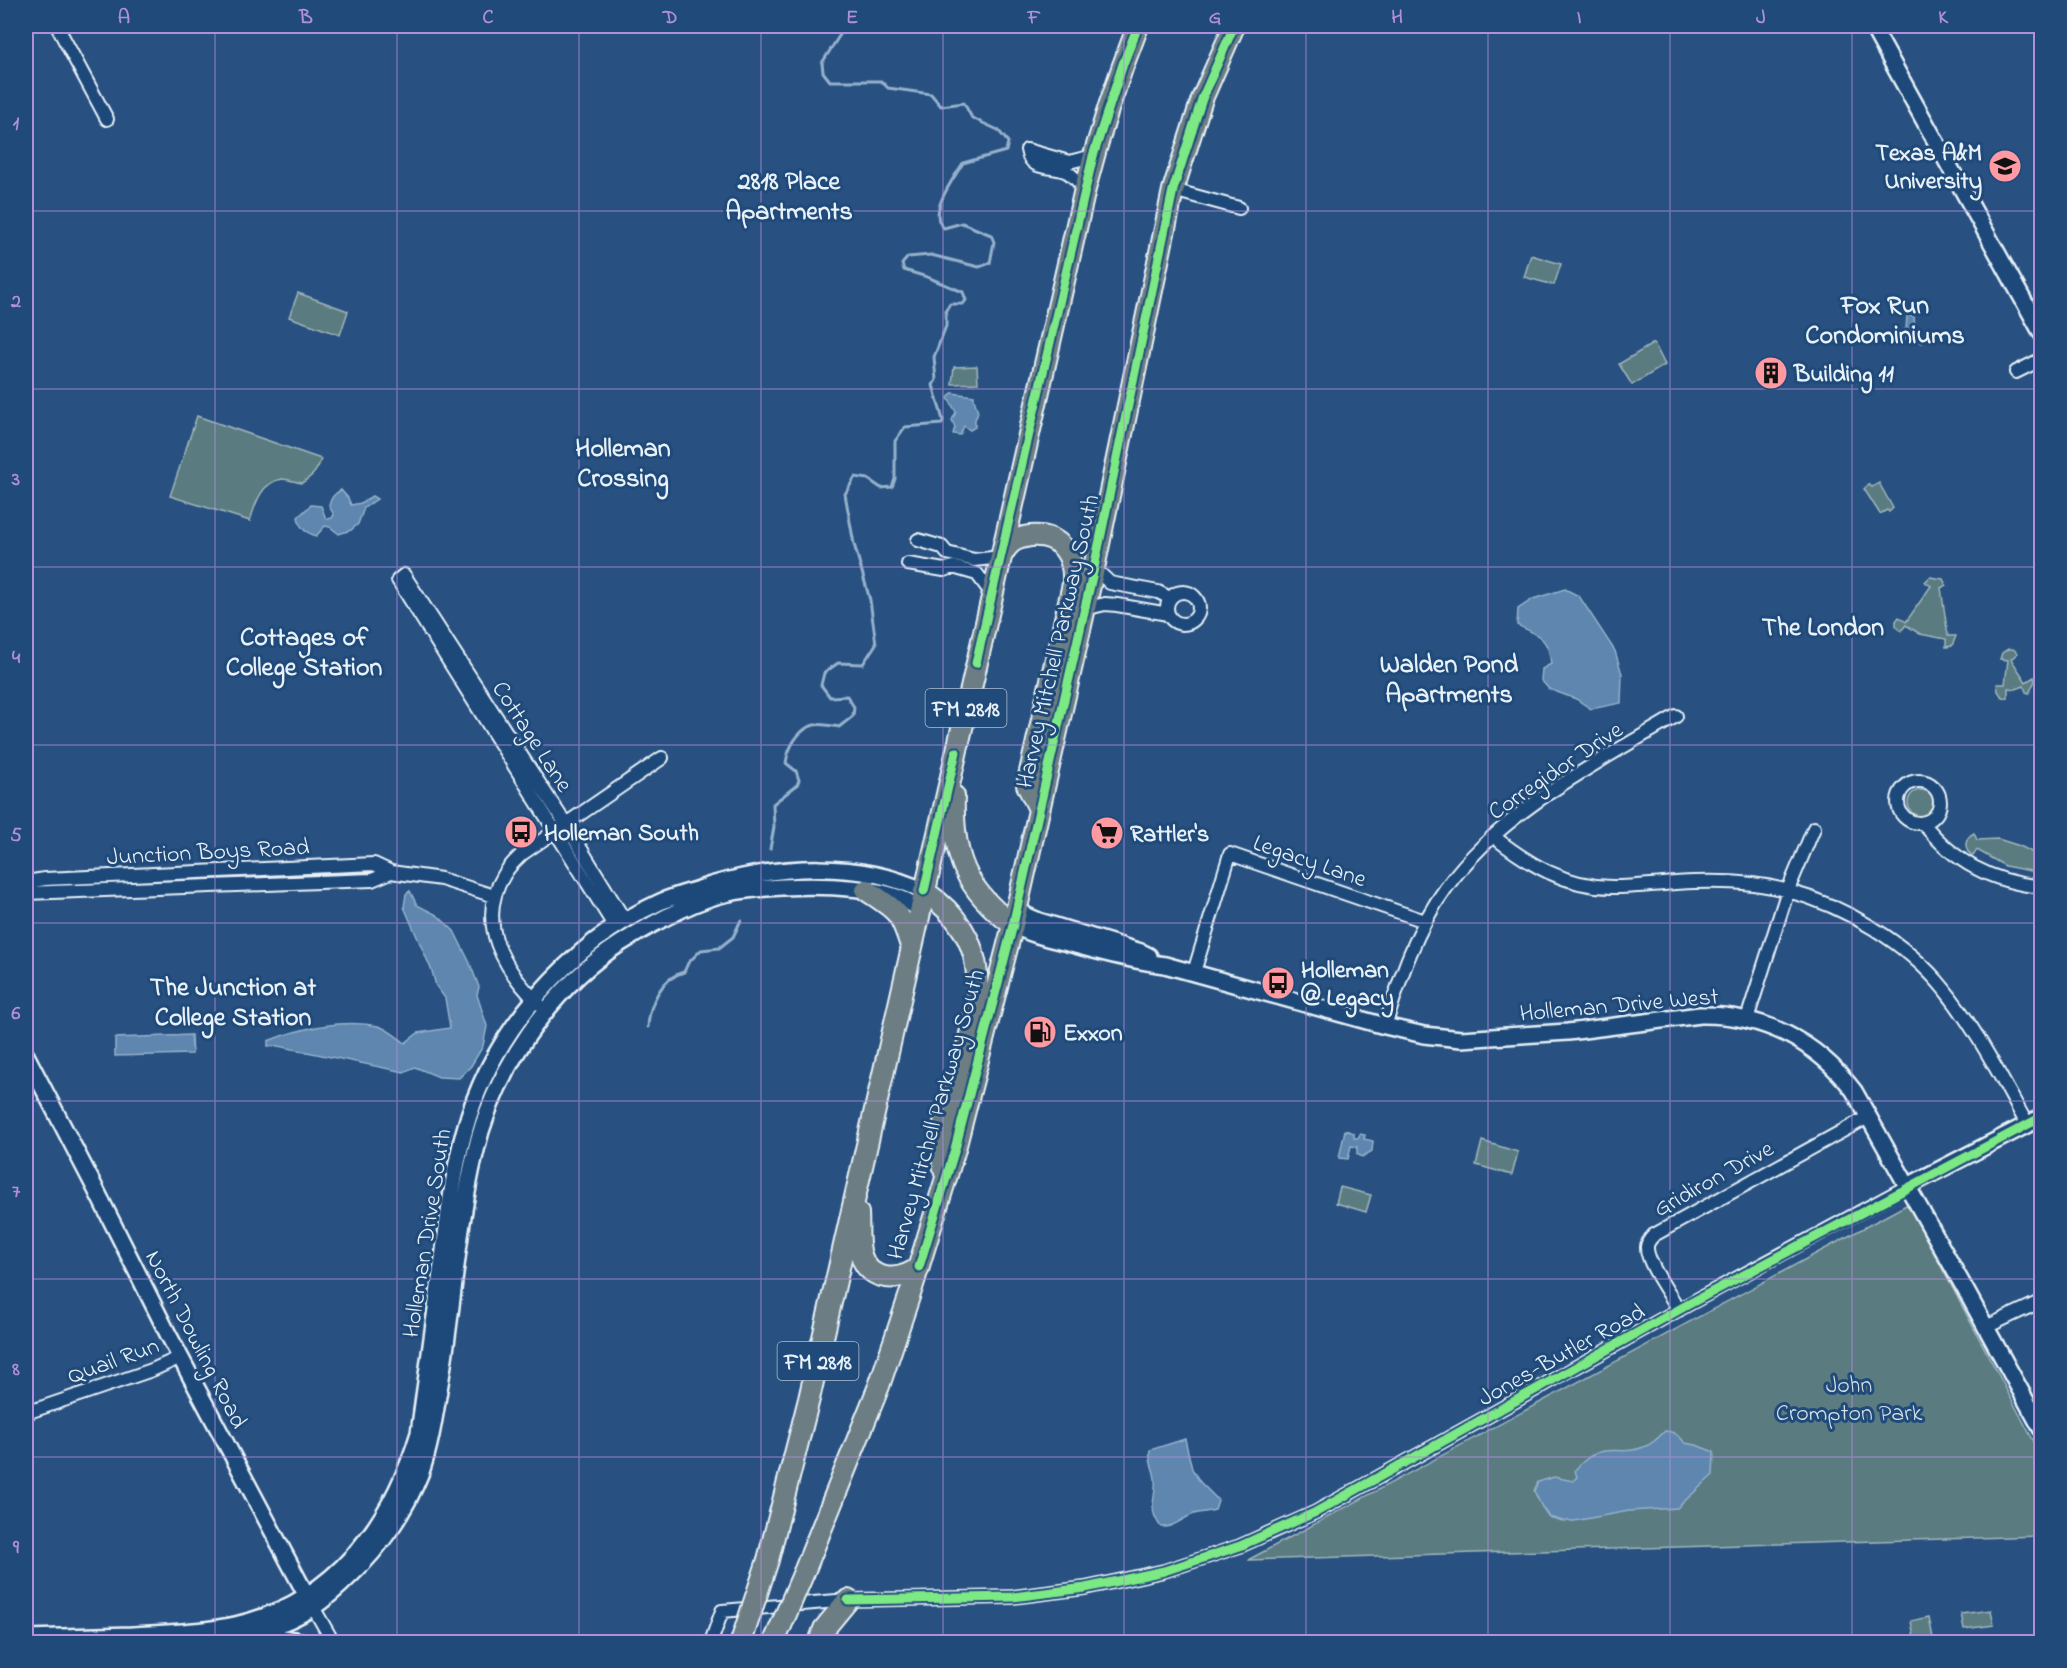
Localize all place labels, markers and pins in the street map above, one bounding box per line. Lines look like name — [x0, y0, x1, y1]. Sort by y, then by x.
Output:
place label: Texas A&M University — [1875, 137, 1982, 201]
school or university icon: Texas A&M University — [1987, 148, 2023, 184]
building icon: Building 11 — [1753, 355, 1789, 391]
place label: Building 11 — [1793, 358, 1894, 394]
bus stop icon: Holleman South — [503, 814, 539, 850]
supermarket icon: Rattler's — [1089, 815, 1125, 851]
place label: Holleman South — [544, 817, 699, 852]
place label: Rattler's — [1130, 818, 1209, 853]
place label: Holleman @ Legacy — [1301, 954, 1394, 1018]
bus stop icon: Holleman @ Legacy — [1260, 965, 1296, 1001]
fuel station icon: Exxon — [1022, 1014, 1058, 1050]
place label: Exxon — [1063, 1017, 1123, 1052]

